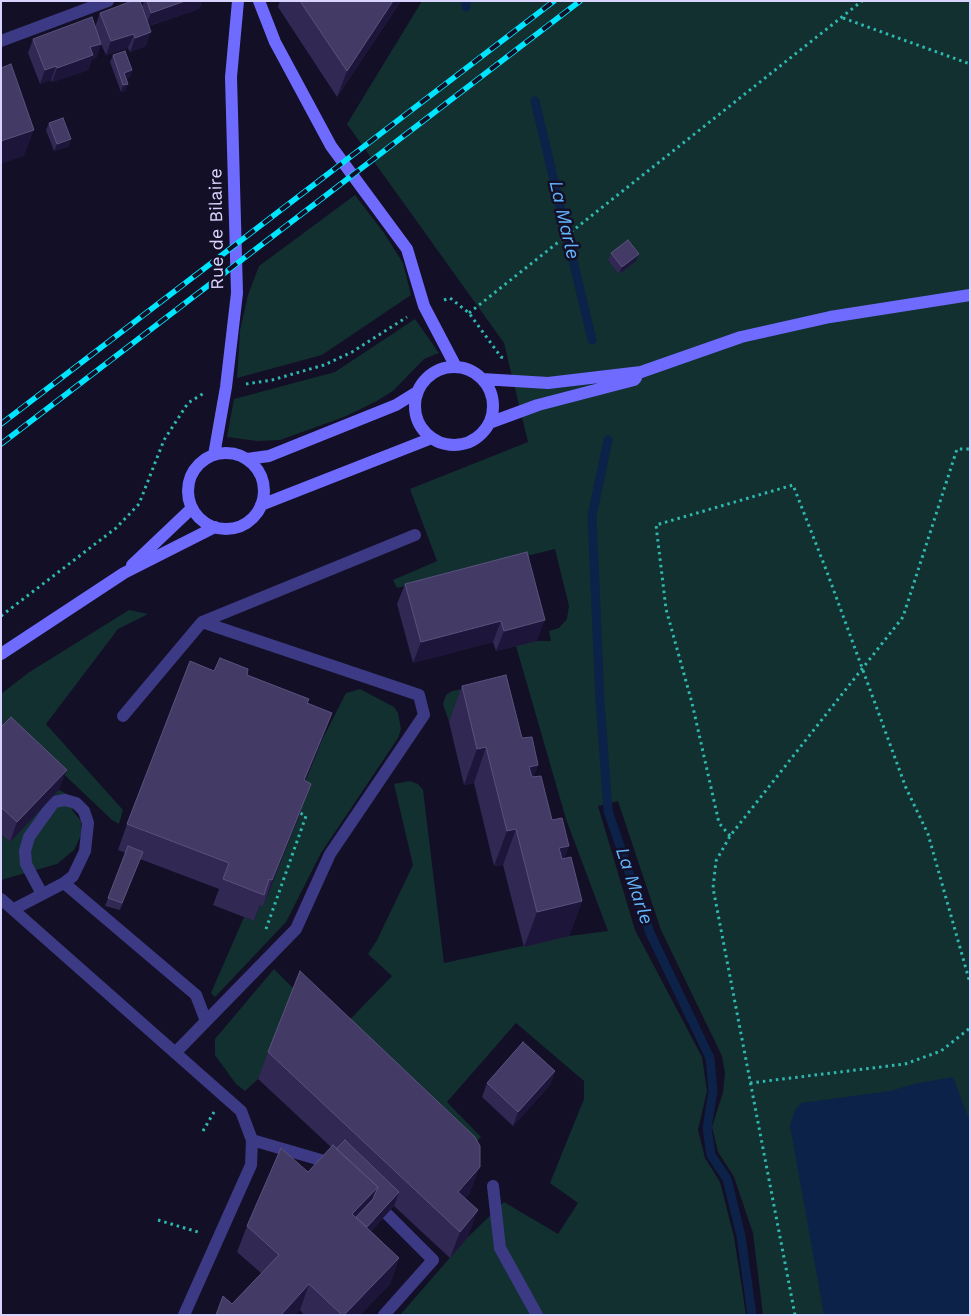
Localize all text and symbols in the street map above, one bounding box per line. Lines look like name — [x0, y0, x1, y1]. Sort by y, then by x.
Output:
street label: Rue de Bilaire — [205, 168, 229, 290]
water label: La Marle — [544, 178, 584, 262]
water label: La Marle — [610, 844, 658, 928]

